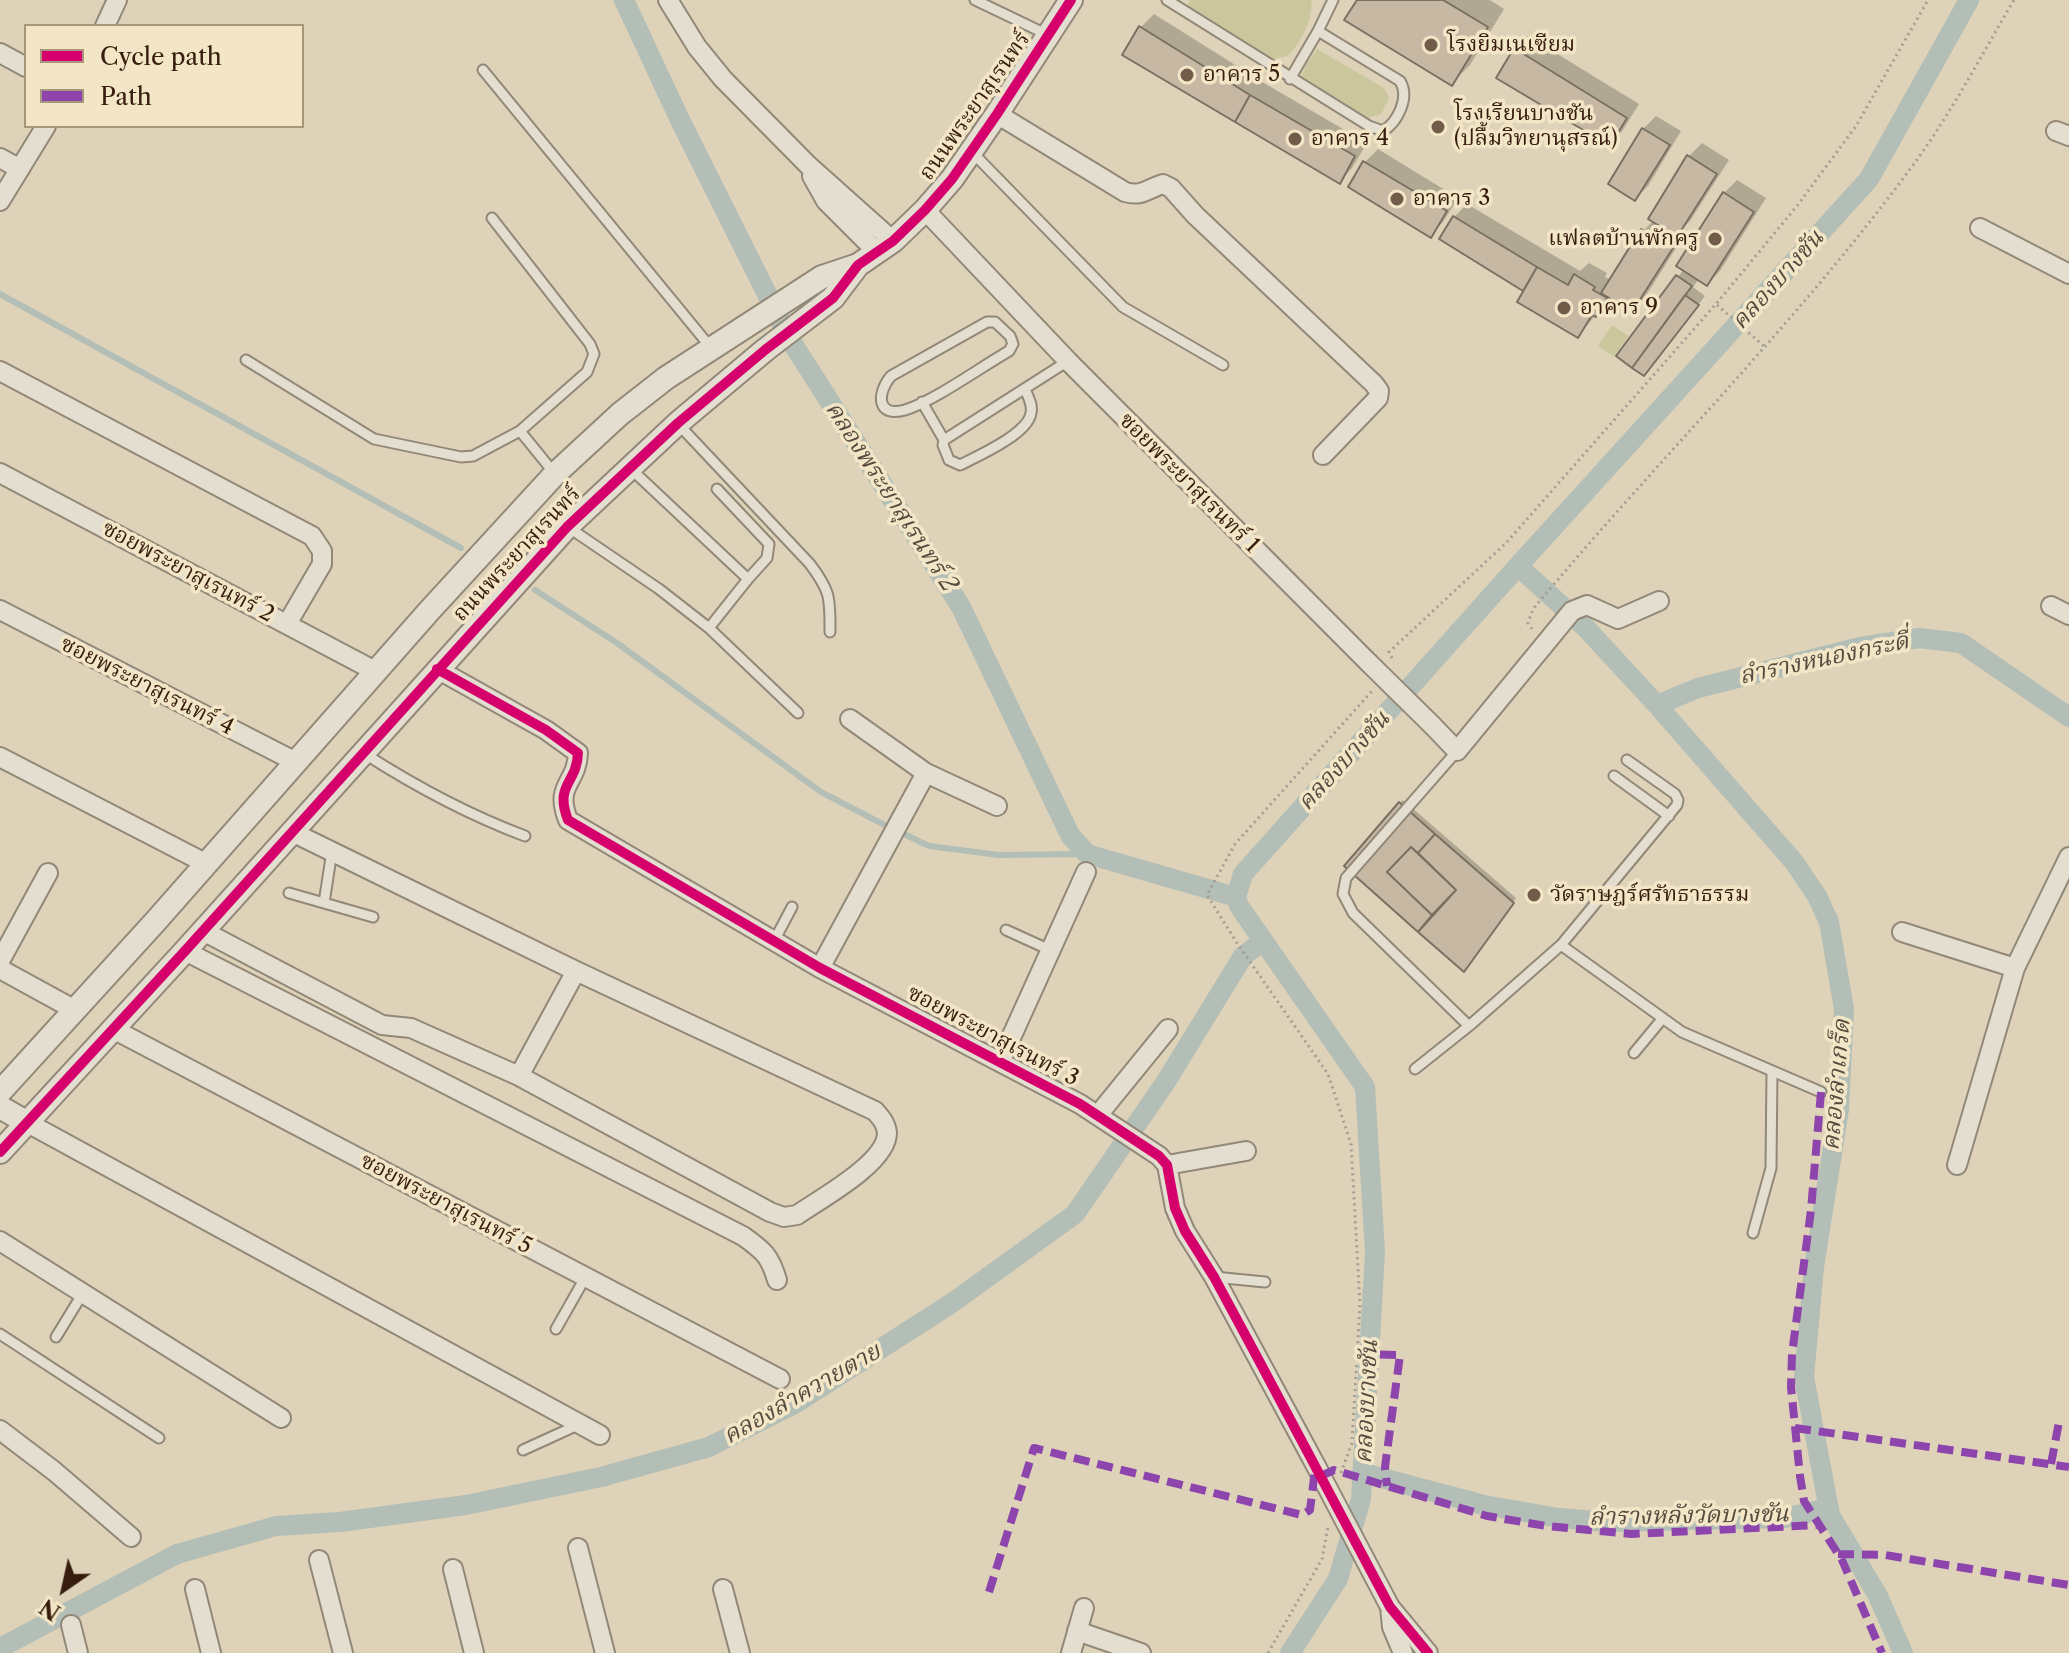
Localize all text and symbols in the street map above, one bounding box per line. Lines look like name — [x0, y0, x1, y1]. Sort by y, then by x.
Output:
legend — [24, 24, 304, 128]
street label: ถนนพระยาสุเรนทร์ — [914, 27, 1036, 185]
place label: โรงยิมเนเซียม — [1447, 32, 1575, 58]
marker: โรงยิมเนเซียม — [1422, 36, 1440, 54]
text: Cycle path — [100, 42, 222, 71]
place label: อาคาร 5 — [1203, 62, 1280, 88]
marker: อาคาร 5 — [1178, 66, 1196, 84]
text: Path — [100, 82, 152, 111]
place label: โรงเรียนบางชัน (ปลื้มวิทยานุสรณ์) — [1454, 101, 1618, 152]
marker: โรงเรียนบางชัน (ปลื้มวิทยานุสรณ์) — [1429, 118, 1447, 136]
place label: อาคาร 4 — [1311, 126, 1389, 152]
marker: อาคาร 4 — [1286, 130, 1304, 148]
place label: อาคาร 3 — [1413, 186, 1490, 212]
marker: อาคาร 3 — [1388, 190, 1406, 208]
water label: คลองบางชัน — [1726, 224, 1830, 336]
place label: แฟลตบ้านพักครู — [1548, 226, 1699, 252]
marker: แฟลตบ้านพักครู — [1706, 230, 1724, 248]
place label: อาคาร 9 — [1580, 295, 1658, 321]
marker: อาคาร 9 — [1555, 299, 1573, 317]
water label: คลองพระยาสุเรนทร์ 2 — [819, 396, 963, 598]
street label: ซอยพระยาสุเรนทร์ 1 — [1113, 407, 1265, 559]
street label: ถนนพระยาสุเรนทร์ — [448, 481, 586, 627]
street label: ซอยพระยาสุเรนทร์ 2 — [98, 516, 278, 628]
water label: ลำรางหนองกระดี่ — [1737, 627, 1911, 691]
street label: ซอยพระยาสุเรนทร์ 4 — [56, 631, 238, 741]
water label: คลองบางชัน — [1292, 705, 1396, 817]
place label: วัดราษฎร์ศรัทธาธรรม — [1550, 882, 1749, 908]
marker: วัดราษฎร์ศรัทธาธรรม — [1525, 886, 1543, 904]
street label: ซอยพระยาสุเรนทร์ 3 — [903, 980, 1083, 1092]
water label: คลองลำเกร็ด — [1817, 1018, 1857, 1152]
street label: ซอยพระยาสุเรนทร์ 5 — [356, 1148, 536, 1260]
water label: คลองลำควายตาย — [718, 1337, 886, 1451]
water label: คลองบางชัน — [1349, 1339, 1385, 1465]
water label: ลำรางหลังวัดบางชัน — [1589, 1500, 1789, 1532]
north arrow — [24, 1549, 104, 1629]
text: N — [35, 1593, 66, 1626]

